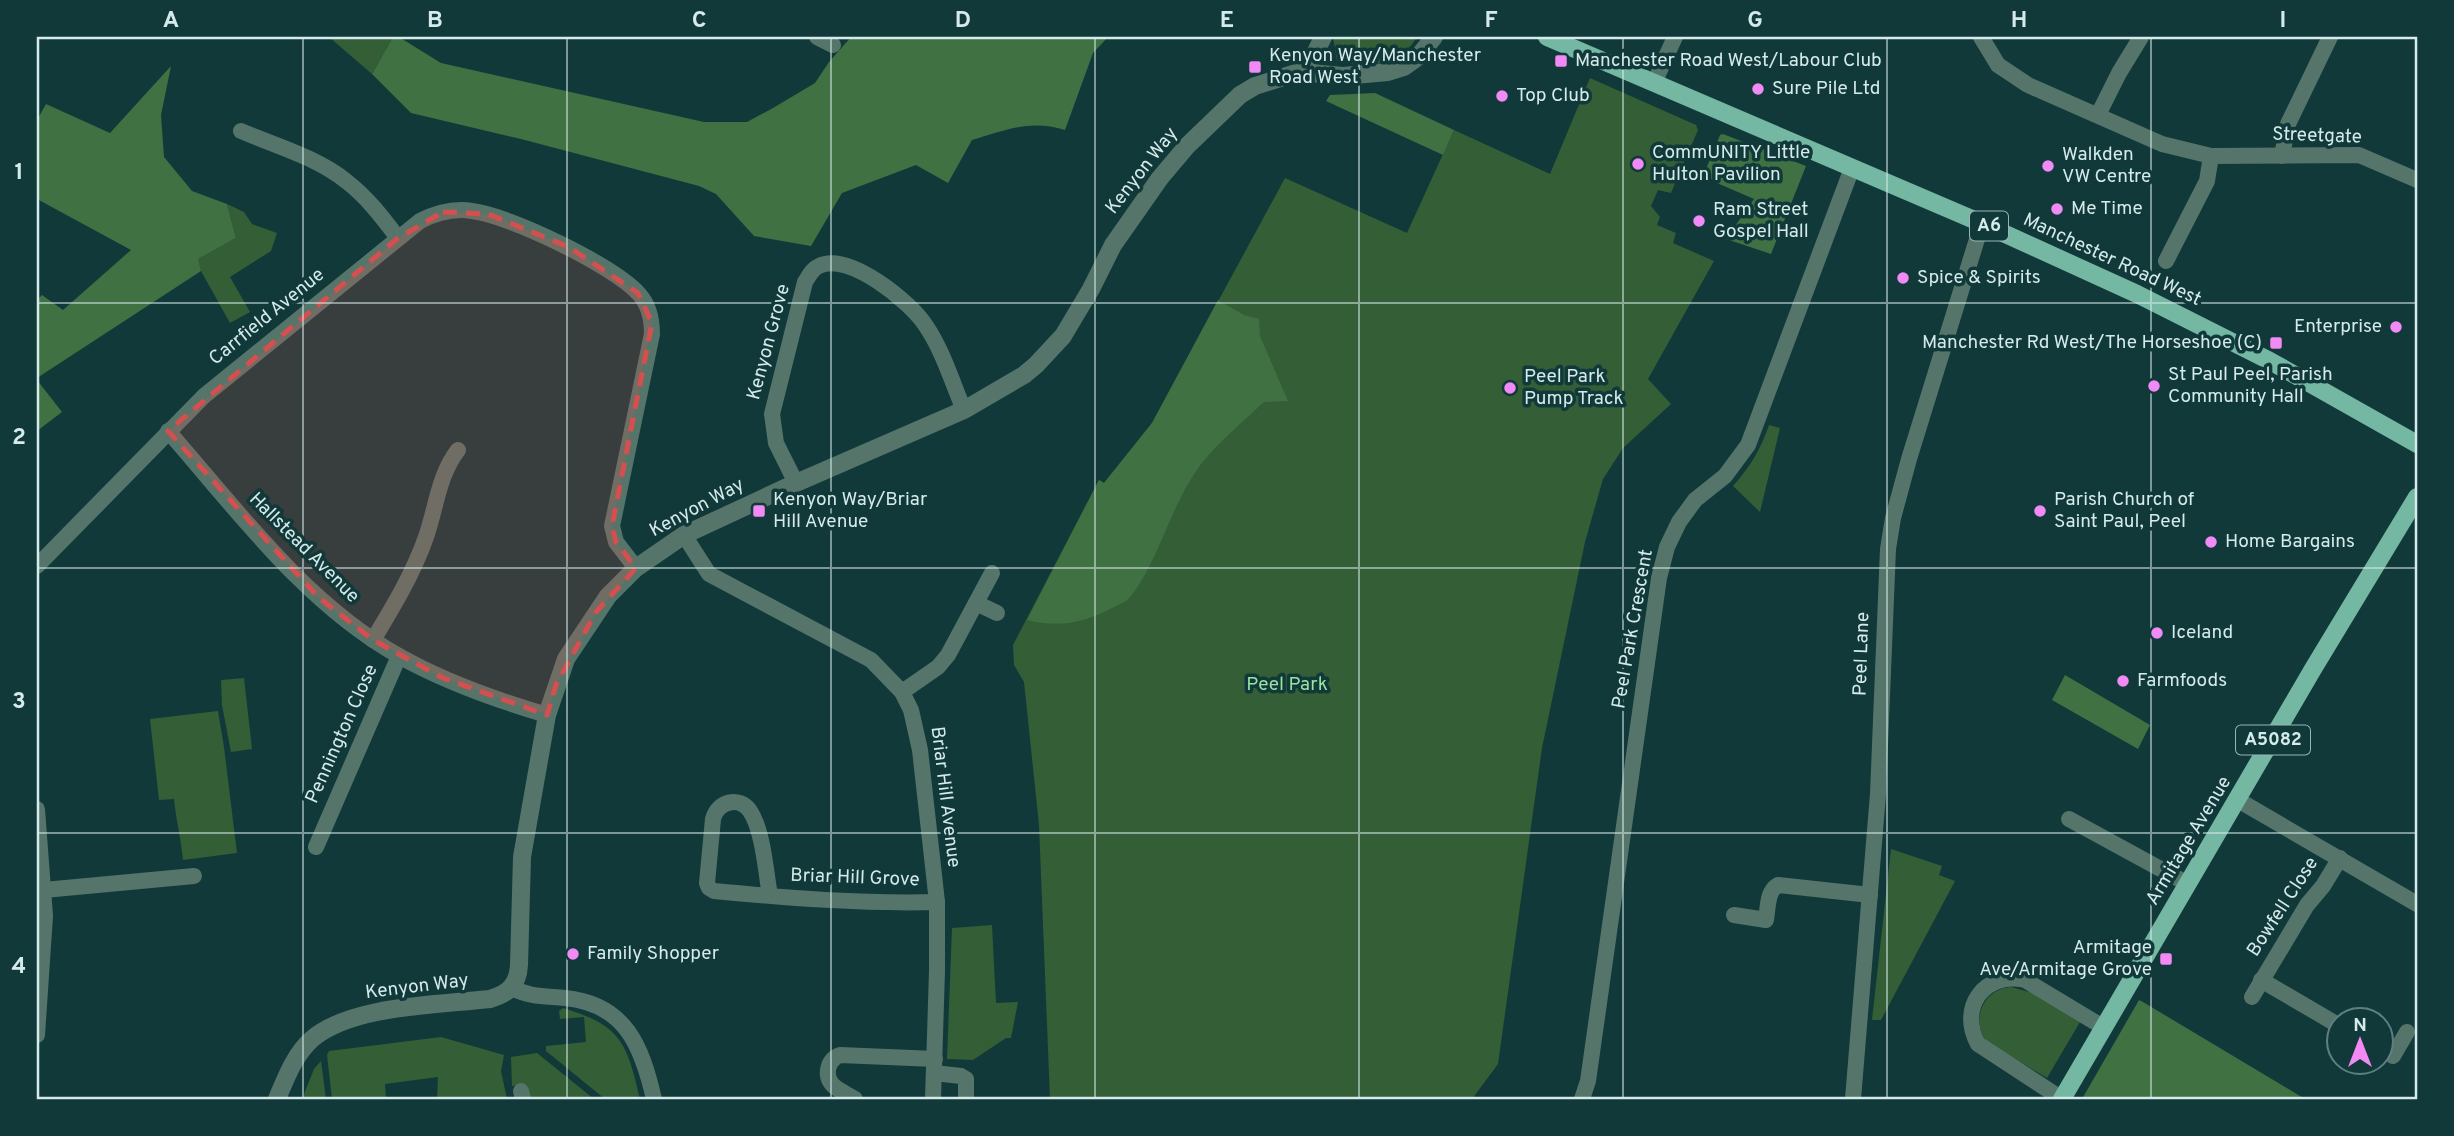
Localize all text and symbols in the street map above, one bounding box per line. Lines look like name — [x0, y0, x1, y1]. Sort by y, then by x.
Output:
text: A — [163, 7, 179, 36]
text: B — [427, 7, 443, 36]
text: C — [692, 7, 706, 36]
text: D — [955, 7, 971, 36]
text: E — [1220, 7, 1234, 36]
text: F — [1484, 7, 1498, 36]
text: G — [1747, 7, 1763, 36]
text: H — [2011, 7, 2027, 36]
text: I — [2280, 7, 2286, 36]
place label: Kenyon Way/Manchester Road West — [1269, 44, 1482, 90]
place label: Manchester Road West/Labour Club — [1575, 49, 1882, 73]
marker: Manchester Road West/Labour Club — [1553, 53, 1569, 69]
marker: Kenyon Way/Manchester Road West — [1247, 59, 1263, 75]
place label: Sure Pile Ltd — [1772, 77, 1880, 101]
marker: Sure Pile Ltd — [1750, 81, 1766, 97]
place label: Top Club — [1516, 84, 1590, 108]
marker: Top Club — [1494, 88, 1510, 104]
street label: Streetgate — [2272, 122, 2362, 150]
street label: Kenyon Way — [1101, 123, 1183, 219]
place label: CommUNITY Little Hulton Pavilion — [1652, 141, 1810, 187]
place label: Walkden VW Centre — [2062, 143, 2151, 189]
marker: CommUNITY Little Hulton Pavilion — [1630, 156, 1646, 172]
marker: Walkden VW Centre — [2040, 158, 2056, 174]
text: 1 — [14, 159, 24, 188]
place label: Me Time — [2071, 197, 2143, 221]
place label: Ram Street Gospel Hall — [1713, 198, 1809, 244]
marker: Me Time — [2049, 201, 2065, 217]
street label: Manchester Road West — [2019, 208, 2205, 312]
road number: A6 — [1970, 211, 2008, 240]
marker: Ram Street Gospel Hall — [1691, 213, 1707, 229]
street label: Carrfield Avenue — [204, 263, 330, 371]
place label: Spice & Spirits — [1917, 266, 2041, 290]
marker: Spice & Spirits — [1895, 270, 1911, 286]
street label: Kenyon Grove — [742, 281, 796, 403]
place label: Enterprise — [2294, 315, 2382, 339]
marker: Enterprise — [2388, 319, 2404, 335]
place label: Manchester Rd West/The Horseshoe (C) — [1922, 331, 2262, 355]
marker: Manchester Rd West/The Horseshoe (C) — [2268, 335, 2284, 351]
place label: St Paul Peel, Parish Community Hall — [2168, 363, 2333, 409]
place label: Peel Park Pump Track — [1524, 365, 1624, 411]
marker: St Paul Peel, Parish Community Hall — [2146, 378, 2162, 394]
marker: Peel Park Pump Track — [1502, 380, 1518, 396]
text: 2 — [12, 424, 26, 453]
street label: Kenyon Way — [646, 473, 748, 543]
street label: Hallstead Avenue — [244, 488, 364, 608]
place label: Kenyon Way/Briar Hill Avenue — [773, 488, 928, 534]
place label: Parish Church of Saint Paul, Peel — [2054, 488, 2195, 534]
marker: Kenyon Way/Briar Hill Avenue — [751, 503, 767, 519]
marker: Parish Church of Saint Paul, Peel — [2032, 503, 2048, 519]
place label: Home Bargains — [2225, 530, 2355, 554]
marker: Home Bargains — [2203, 534, 2219, 550]
street label: Peel Park Crescent — [1607, 547, 1659, 711]
street label: Peel Lane — [1849, 611, 1875, 697]
place label: Iceland — [2171, 621, 2233, 645]
marker: Iceland — [2149, 625, 2165, 641]
street label: Pennington Close — [301, 661, 383, 807]
place label: Farmfoods — [2137, 669, 2227, 693]
park label: Peel Park — [1246, 673, 1328, 697]
marker: Farmfoods — [2115, 673, 2131, 689]
text: 3 — [12, 688, 26, 717]
street label: Briar Hill Avenue — [924, 725, 966, 869]
road number: A5082 — [2236, 726, 2310, 754]
street label: Armitage Avenue — [2141, 772, 2237, 910]
street label: Bowfell Close — [2242, 853, 2324, 961]
street label: Briar Hill Grove — [790, 864, 920, 892]
place label: Armitage Ave/Armitage Grove — [1979, 936, 2152, 982]
place label: Family Shopper — [587, 942, 720, 966]
marker: Family Shopper — [565, 946, 581, 962]
marker: Armitage Ave/Armitage Grove — [2158, 951, 2174, 967]
text: 4 — [12, 953, 26, 982]
street label: Kenyon Way — [364, 969, 470, 1005]
north arrow — [2324, 1006, 2394, 1076]
text: N — [2353, 1014, 2367, 1038]

